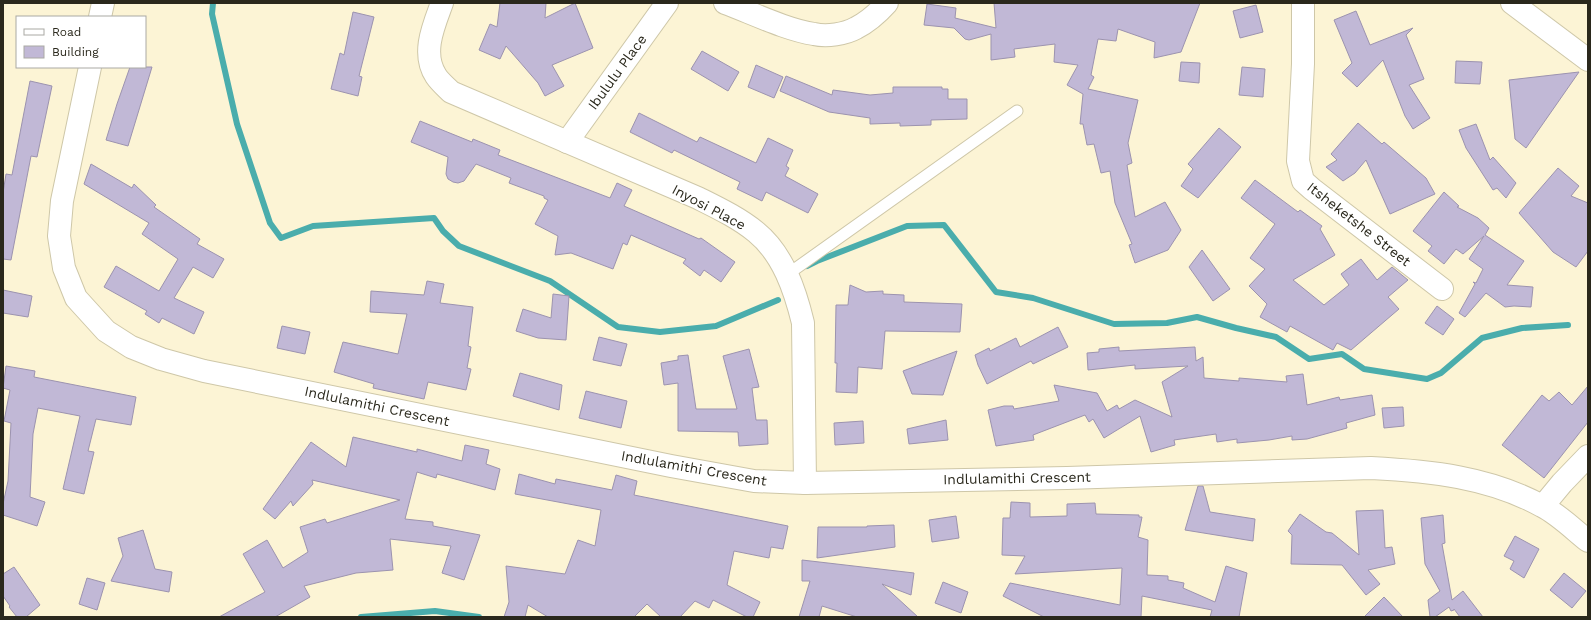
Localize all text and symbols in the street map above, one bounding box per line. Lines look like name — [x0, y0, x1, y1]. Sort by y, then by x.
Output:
legend — [16, 16, 146, 68]
text: Road — [52, 25, 81, 39]
street label: Ibululu Place — [584, 31, 650, 113]
text: Building — [52, 45, 99, 59]
street label: Itsheketshe Street — [1304, 179, 1414, 269]
street label: Inyosi Place — [670, 181, 748, 233]
street label: Indlulamithi Crescent — [303, 383, 451, 429]
street label: Indlulamithi Crescent — [620, 447, 768, 489]
street label: Indlulamithi Crescent — [943, 469, 1091, 487]

